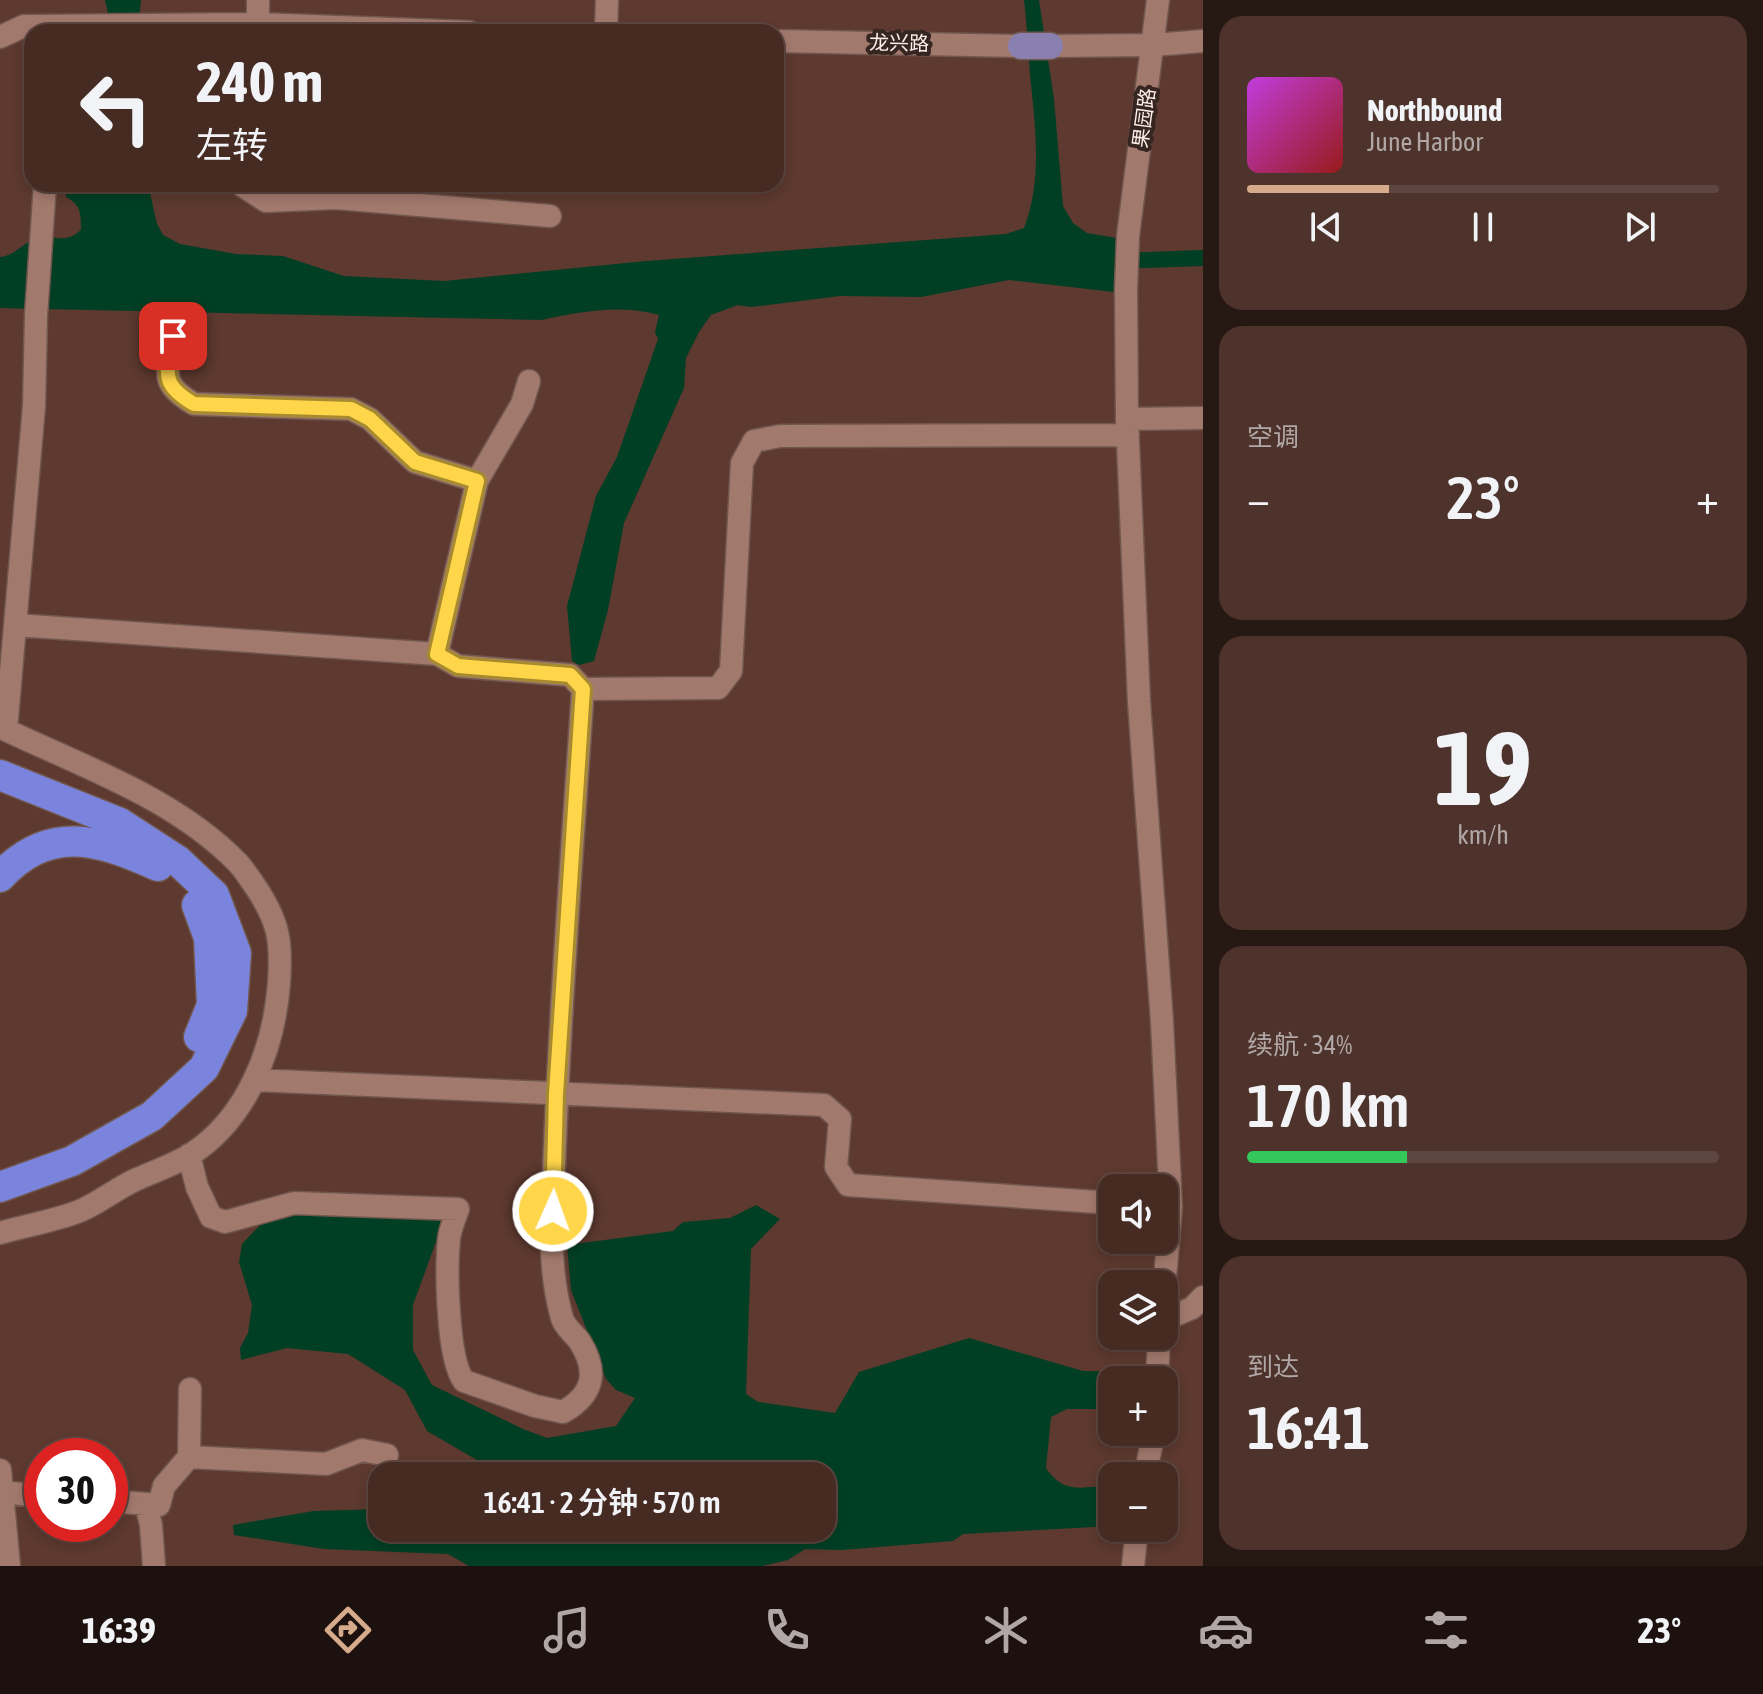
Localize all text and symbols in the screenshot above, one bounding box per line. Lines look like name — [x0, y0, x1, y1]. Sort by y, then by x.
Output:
street label: 龙兴路 — [869, 30, 929, 55]
text: 240 m — [196, 50, 323, 114]
icon: left — [64, 56, 168, 160]
street label: 果园路 — [1128, 87, 1159, 149]
text: Northbound — [1367, 93, 1502, 127]
text: 左转 — [196, 124, 268, 166]
text: June Harbor — [1367, 127, 1483, 157]
icon: previous — [1304, 205, 1348, 249]
icon: pause — [1461, 205, 1505, 249]
icon: next — [1618, 205, 1662, 249]
pin — [139, 302, 207, 370]
icon: arrive — [151, 314, 195, 358]
text: 空调 — [1247, 422, 1299, 452]
text: 23° — [1447, 463, 1519, 532]
text: − — [1247, 473, 1270, 523]
text: + — [1696, 473, 1719, 523]
text: 19 — [1434, 708, 1532, 827]
text: km/h — [1457, 820, 1509, 850]
text: 续航 · 34% — [1247, 1030, 1352, 1060]
text: 170 km — [1247, 1071, 1409, 1140]
position arrow — [511, 1169, 595, 1253]
map controls — [1098, 1174, 1178, 1542]
button: sound — [1098, 1174, 1178, 1254]
button: layers — [1098, 1270, 1178, 1350]
text: 到达 — [1247, 1352, 1299, 1382]
button: + — [1098, 1366, 1178, 1446]
text: 16:41 — [1247, 1393, 1370, 1462]
speed limit sign: 30 — [24, 1438, 128, 1542]
button: − — [1098, 1462, 1178, 1542]
text: 16:41 · 2 分钟 · 570 m — [483, 1485, 721, 1519]
icon: directions — [320, 1602, 376, 1658]
icon: music — [539, 1602, 595, 1658]
icon: phone — [759, 1602, 815, 1658]
icon: climate — [978, 1602, 1034, 1658]
icon: car — [1198, 1602, 1254, 1658]
icon: filters — [1418, 1602, 1474, 1658]
text: 16:39 — [82, 1609, 156, 1651]
text: 23° — [1637, 1609, 1681, 1651]

